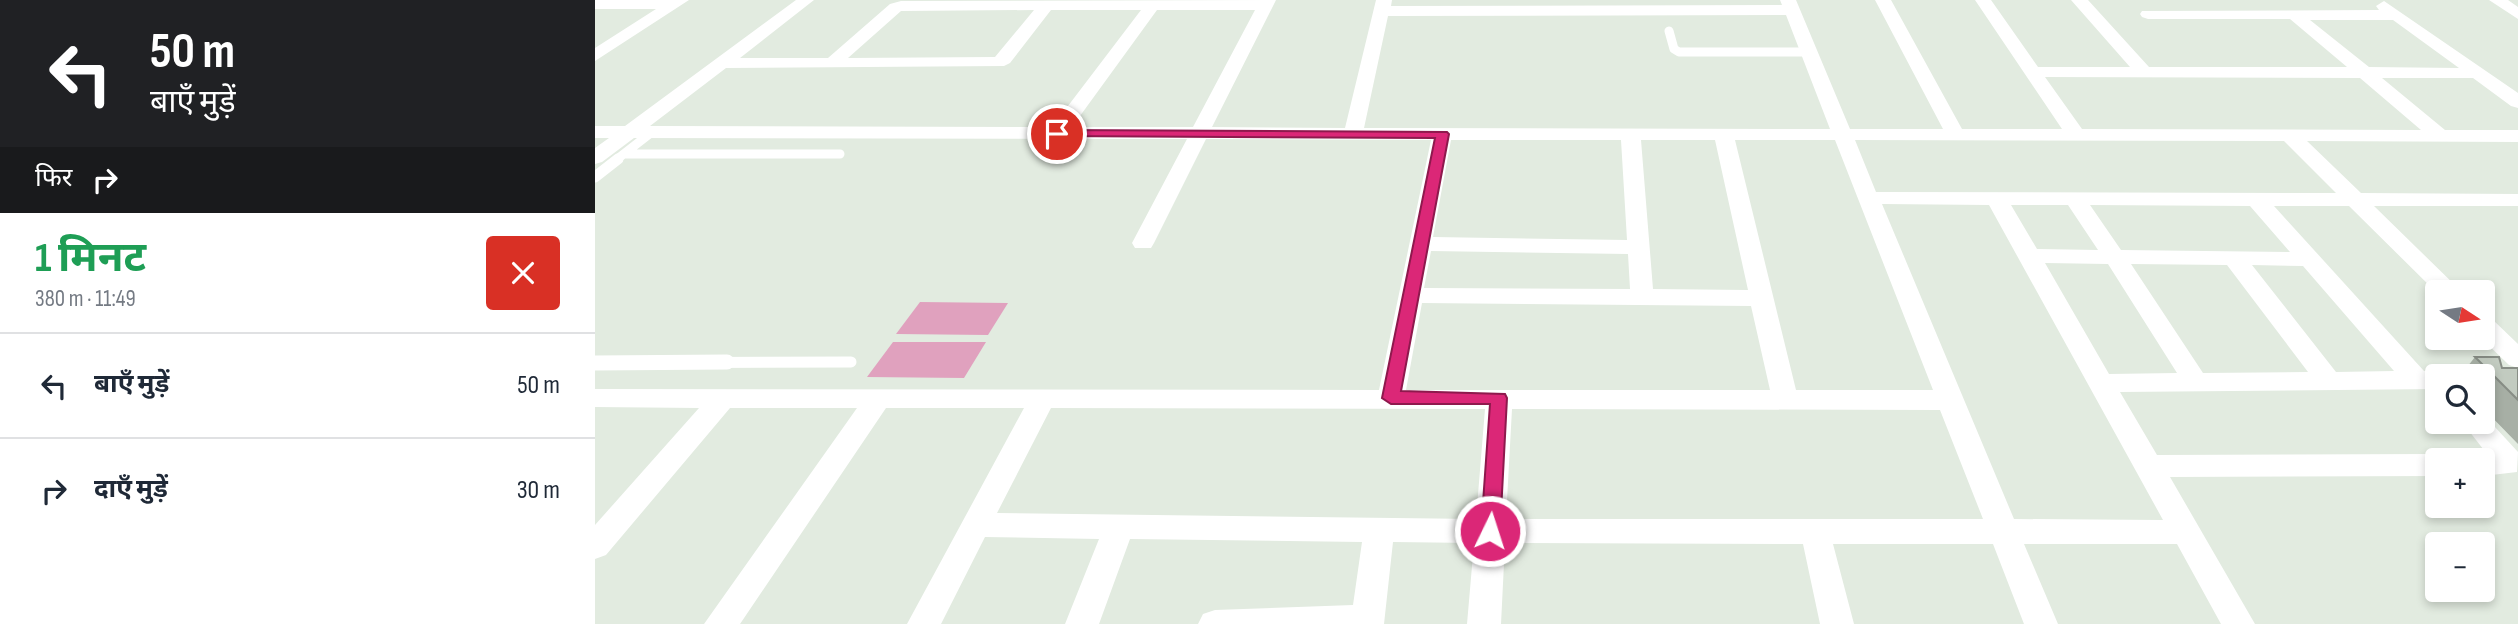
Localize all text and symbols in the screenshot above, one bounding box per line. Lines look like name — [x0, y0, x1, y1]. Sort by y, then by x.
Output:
text: 50 m — [150, 23, 235, 82]
icon: left — [35, 28, 126, 119]
text: बाएँ मुड़ें — [150, 83, 236, 122]
pin — [1027, 104, 1087, 164]
icon: arrive — [1038, 115, 1076, 153]
icon: right — [86, 161, 124, 199]
text: फिर — [35, 163, 72, 194]
text: 1 मिनट — [35, 233, 146, 284]
button: close — [486, 236, 560, 310]
north arrow — [2425, 280, 2495, 350]
map controls — [2425, 280, 2495, 602]
text: 380 m · 11:49 — [35, 285, 136, 313]
button: search — [2425, 364, 2495, 434]
icon: left — [35, 367, 73, 405]
text: बाएँ मुड़ें — [94, 369, 169, 400]
text: 50 m — [517, 370, 560, 401]
button: + — [2425, 448, 2495, 518]
icon: right — [35, 472, 73, 510]
text: दाएँ मुड़ें — [94, 474, 168, 505]
text: 30 m — [517, 475, 560, 506]
position arrow — [1453, 494, 1527, 568]
button: − — [2425, 532, 2495, 602]

